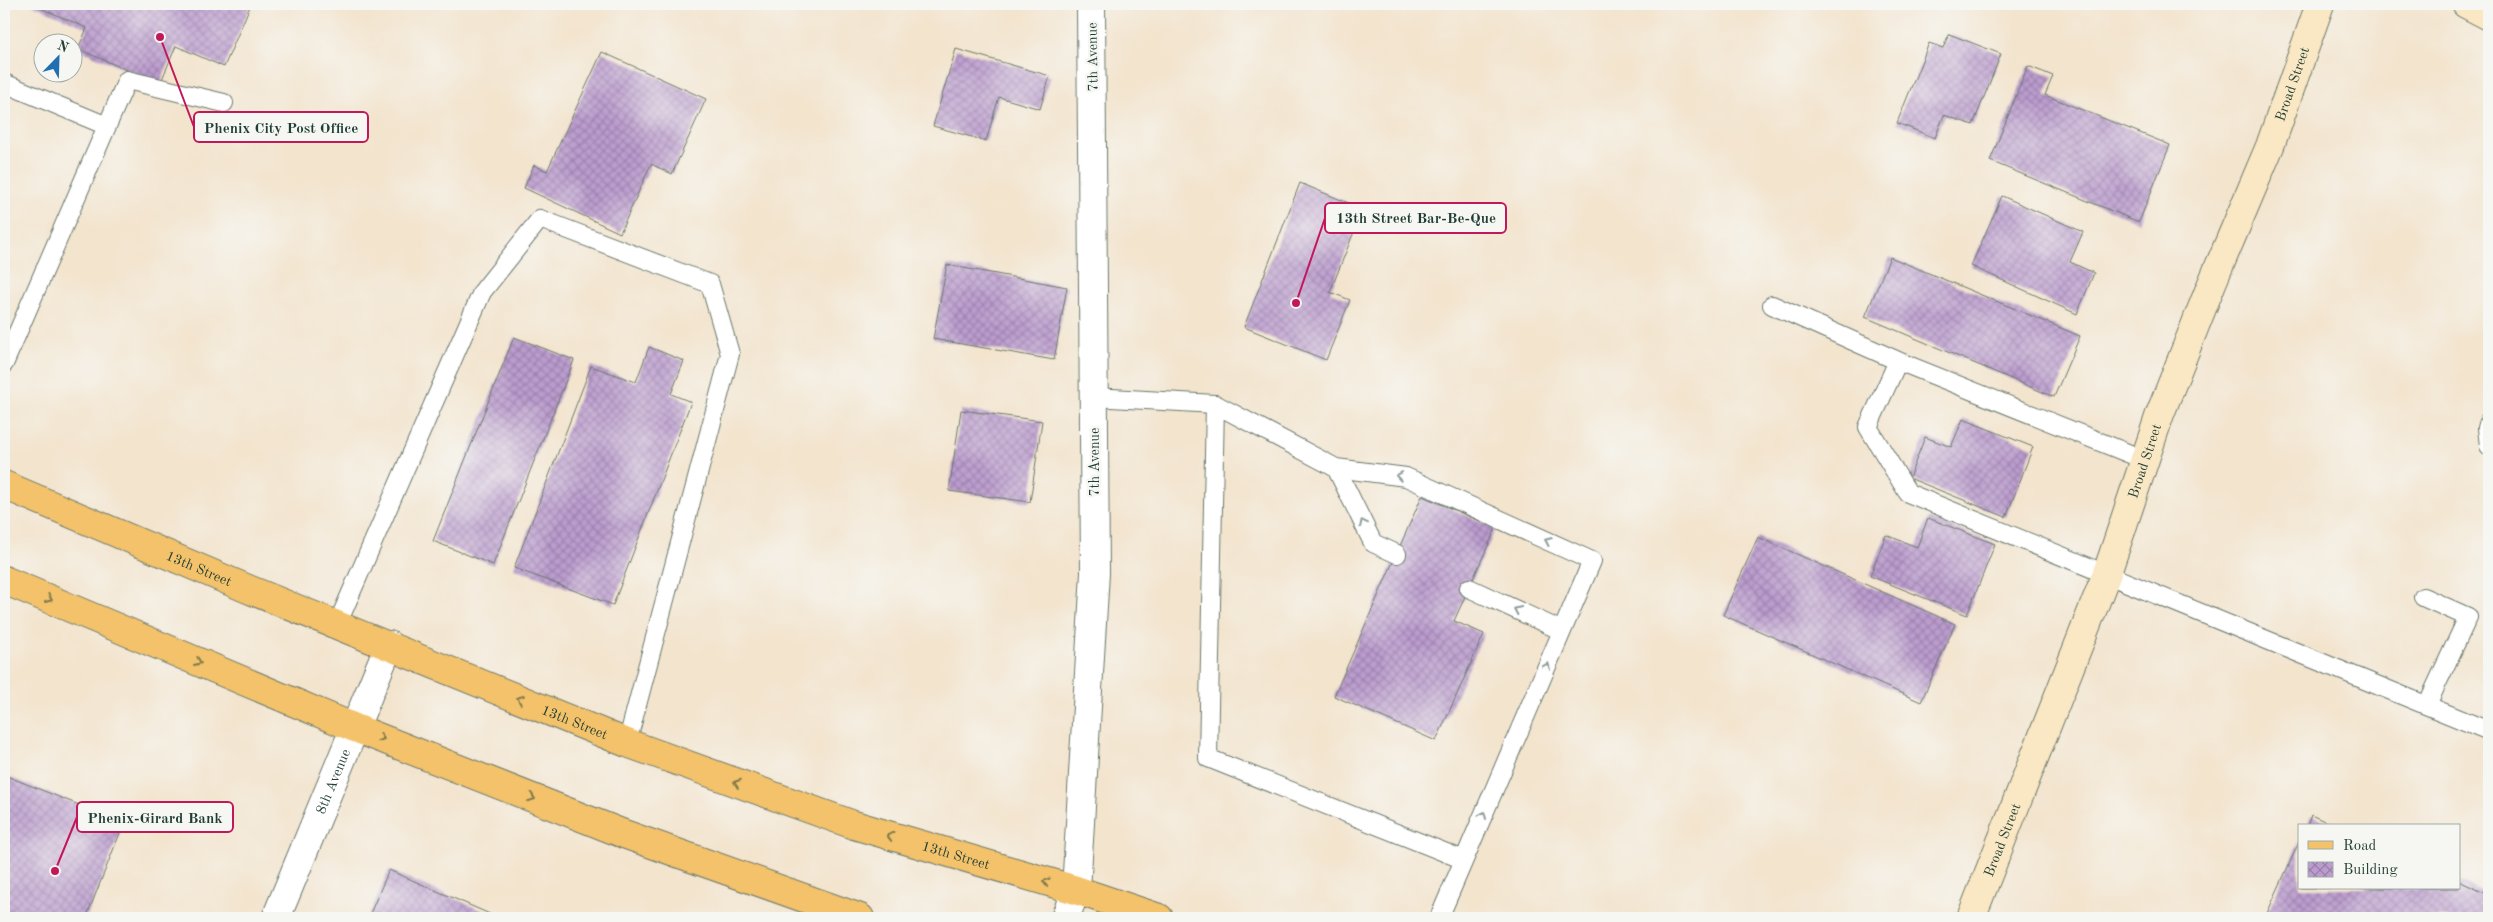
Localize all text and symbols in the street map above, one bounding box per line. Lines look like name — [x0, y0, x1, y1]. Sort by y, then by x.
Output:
street label: 7th Avenue — [1085, 22, 1101, 92]
north arrow — [32, 32, 82, 82]
text: N — [55, 38, 71, 56]
street label: Broad Street — [2273, 45, 2312, 123]
callout: Phenix City Post Office — [194, 112, 368, 142]
text: Phenix City Post Office — [204, 122, 358, 137]
callout: 13th Street Bar-Be-Que — [1325, 203, 1506, 233]
text: 13th Street Bar-Be-Que — [1336, 212, 1496, 227]
street label: Broad Street — [2126, 422, 2164, 500]
street label: 7th Avenue — [1088, 427, 1102, 497]
one-way arrow — [1395, 471, 1403, 482]
one-way arrow — [1359, 519, 1369, 528]
one-way arrow — [1544, 536, 1553, 547]
street label: 13th Street — [164, 549, 234, 589]
one-way arrow — [44, 593, 53, 604]
one-way arrow — [1514, 607, 1523, 617]
one-way arrow — [194, 657, 202, 667]
one-way arrow — [1540, 662, 1551, 671]
one-way arrow — [516, 695, 525, 706]
street label: 13th Street — [539, 703, 610, 742]
one-way arrow — [376, 732, 385, 742]
street label: 8th Avenue — [314, 747, 353, 816]
one-way arrow — [733, 779, 741, 789]
one-way arrow — [527, 792, 536, 802]
street label: Broad Street — [1982, 801, 2024, 879]
callout: Phenix-Girard Bank — [77, 802, 233, 832]
one-way arrow — [1477, 811, 1487, 820]
text: Phenix-Girard Bank — [87, 812, 223, 827]
legend — [2298, 824, 2460, 890]
one-way arrow — [887, 832, 895, 842]
street label: 13th Street — [920, 839, 991, 872]
text: Road — [2343, 839, 2377, 854]
text: Building — [2343, 863, 2398, 878]
one-way arrow — [1042, 877, 1051, 887]

